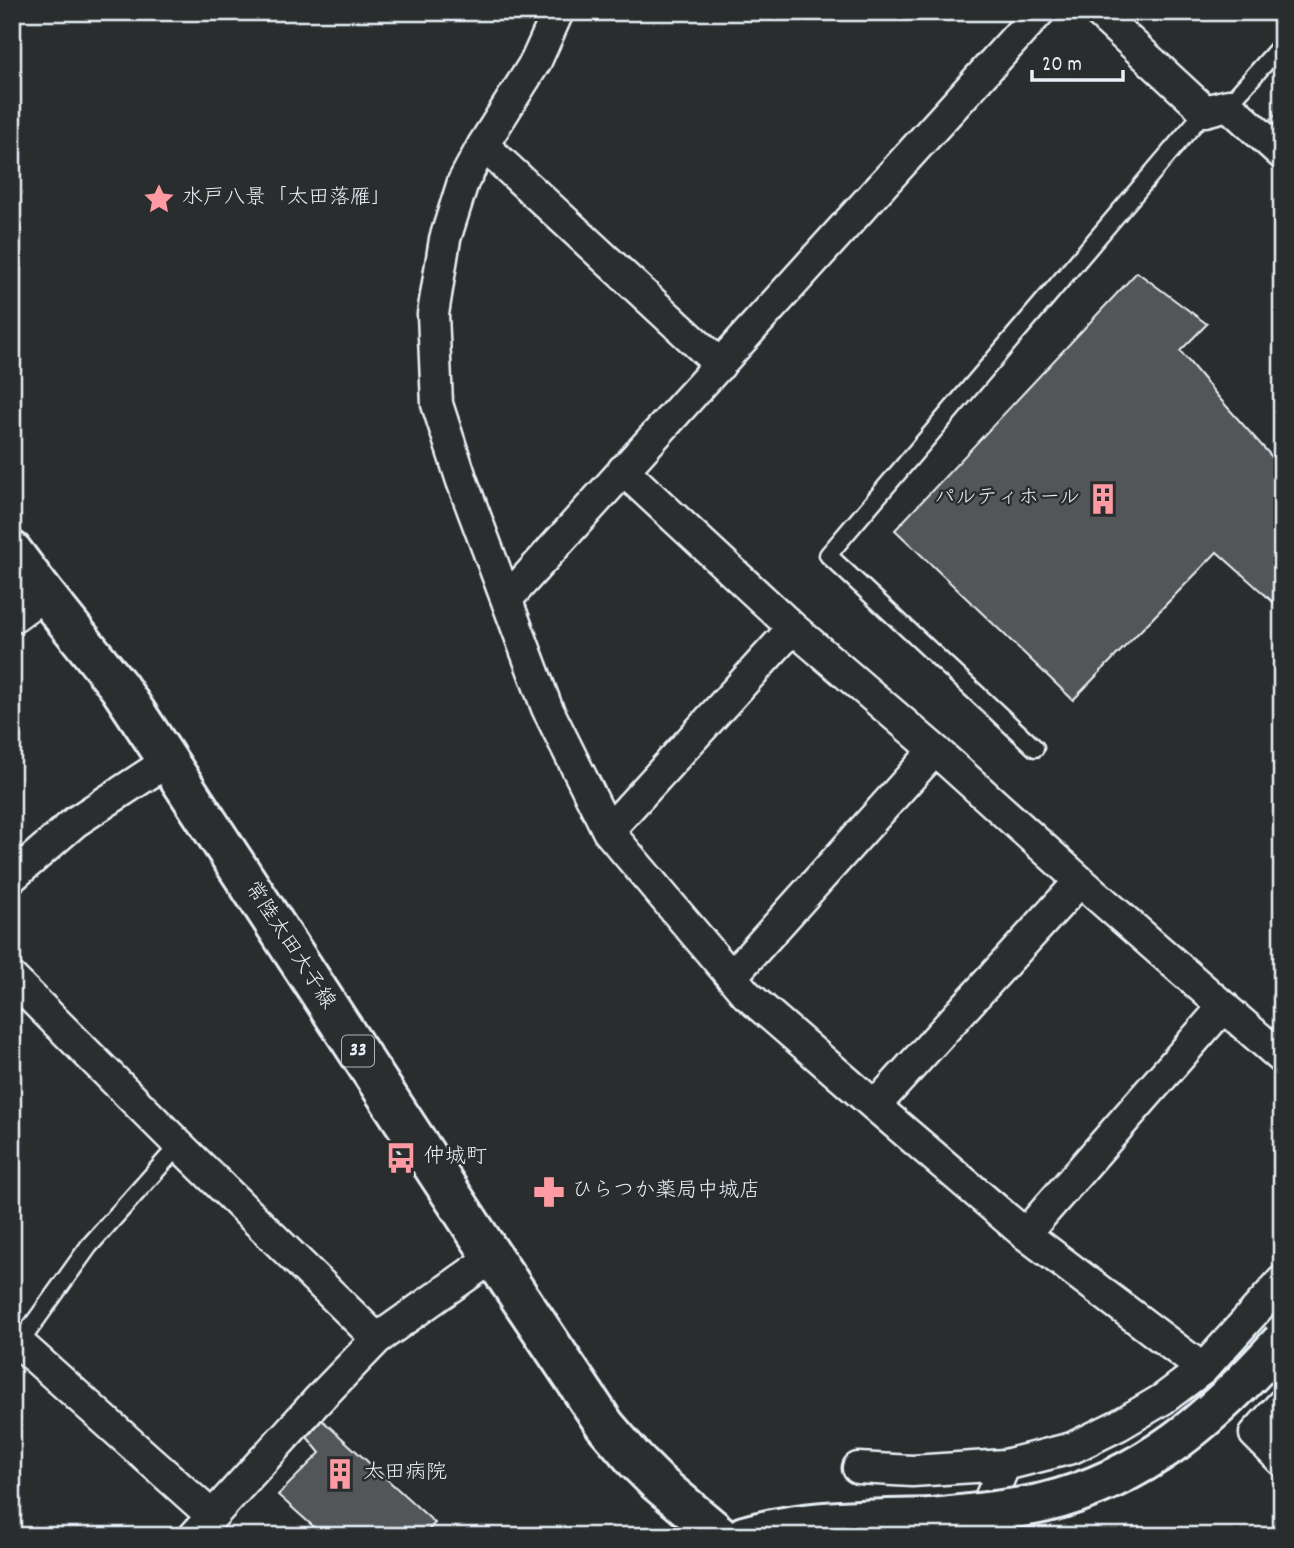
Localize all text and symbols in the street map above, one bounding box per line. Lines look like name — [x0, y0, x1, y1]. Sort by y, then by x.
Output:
scale bar — [1032, 38, 1122, 82]
text: 20 m — [1042, 51, 1082, 81]
place icon: 水戸八景「太田落雁」 — [142, 182, 176, 216]
place label: 水戸八景「太田落雁」 — [182, 184, 392, 214]
building icon: パルティホール — [1086, 482, 1120, 516]
place label: パルティホール — [934, 484, 1080, 514]
street label: 常陸太田大子線 — [236, 876, 342, 1016]
road number: 33 — [342, 1036, 374, 1066]
bus stop icon: 仲城町 — [384, 1141, 418, 1175]
place label: 仲城町 — [424, 1143, 487, 1173]
pharmacy icon: ひらつか薬局中城店 — [532, 1175, 566, 1209]
place label: ひらつか薬局中城店 — [572, 1177, 760, 1207]
building icon: 太田病院 — [323, 1457, 357, 1491]
place label: 太田病院 — [363, 1459, 447, 1489]

